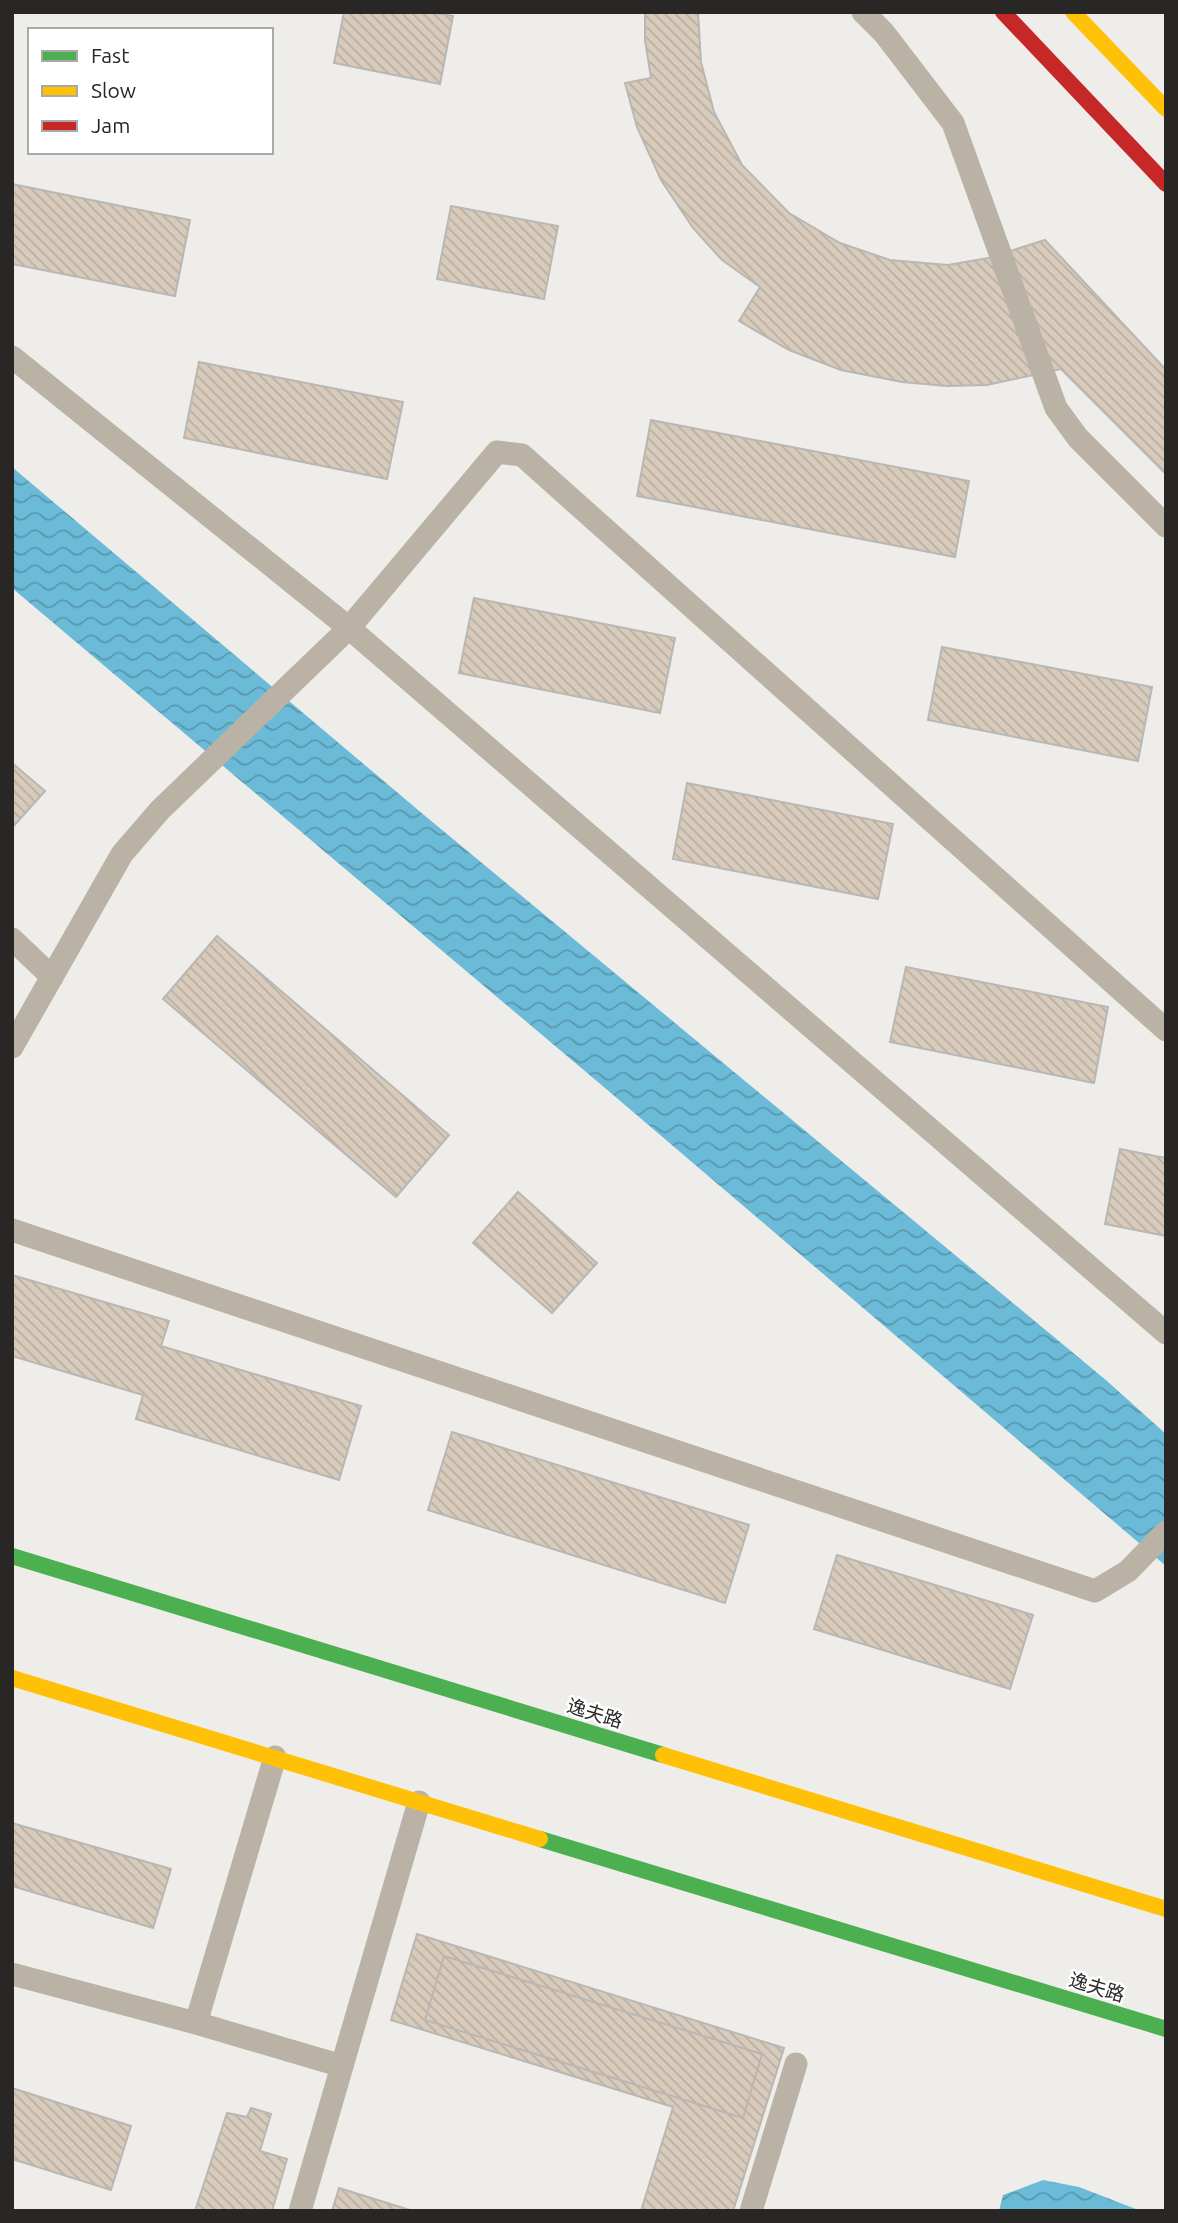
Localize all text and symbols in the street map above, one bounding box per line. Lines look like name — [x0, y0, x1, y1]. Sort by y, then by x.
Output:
legend — [28, 28, 273, 154]
text: Fast — [91, 43, 129, 67]
text: Slow — [91, 78, 136, 102]
text: Jam — [91, 113, 130, 137]
street label: 逸夫路 — [565, 1694, 625, 1732]
street label: 逸夫路 — [1067, 1968, 1127, 2006]

